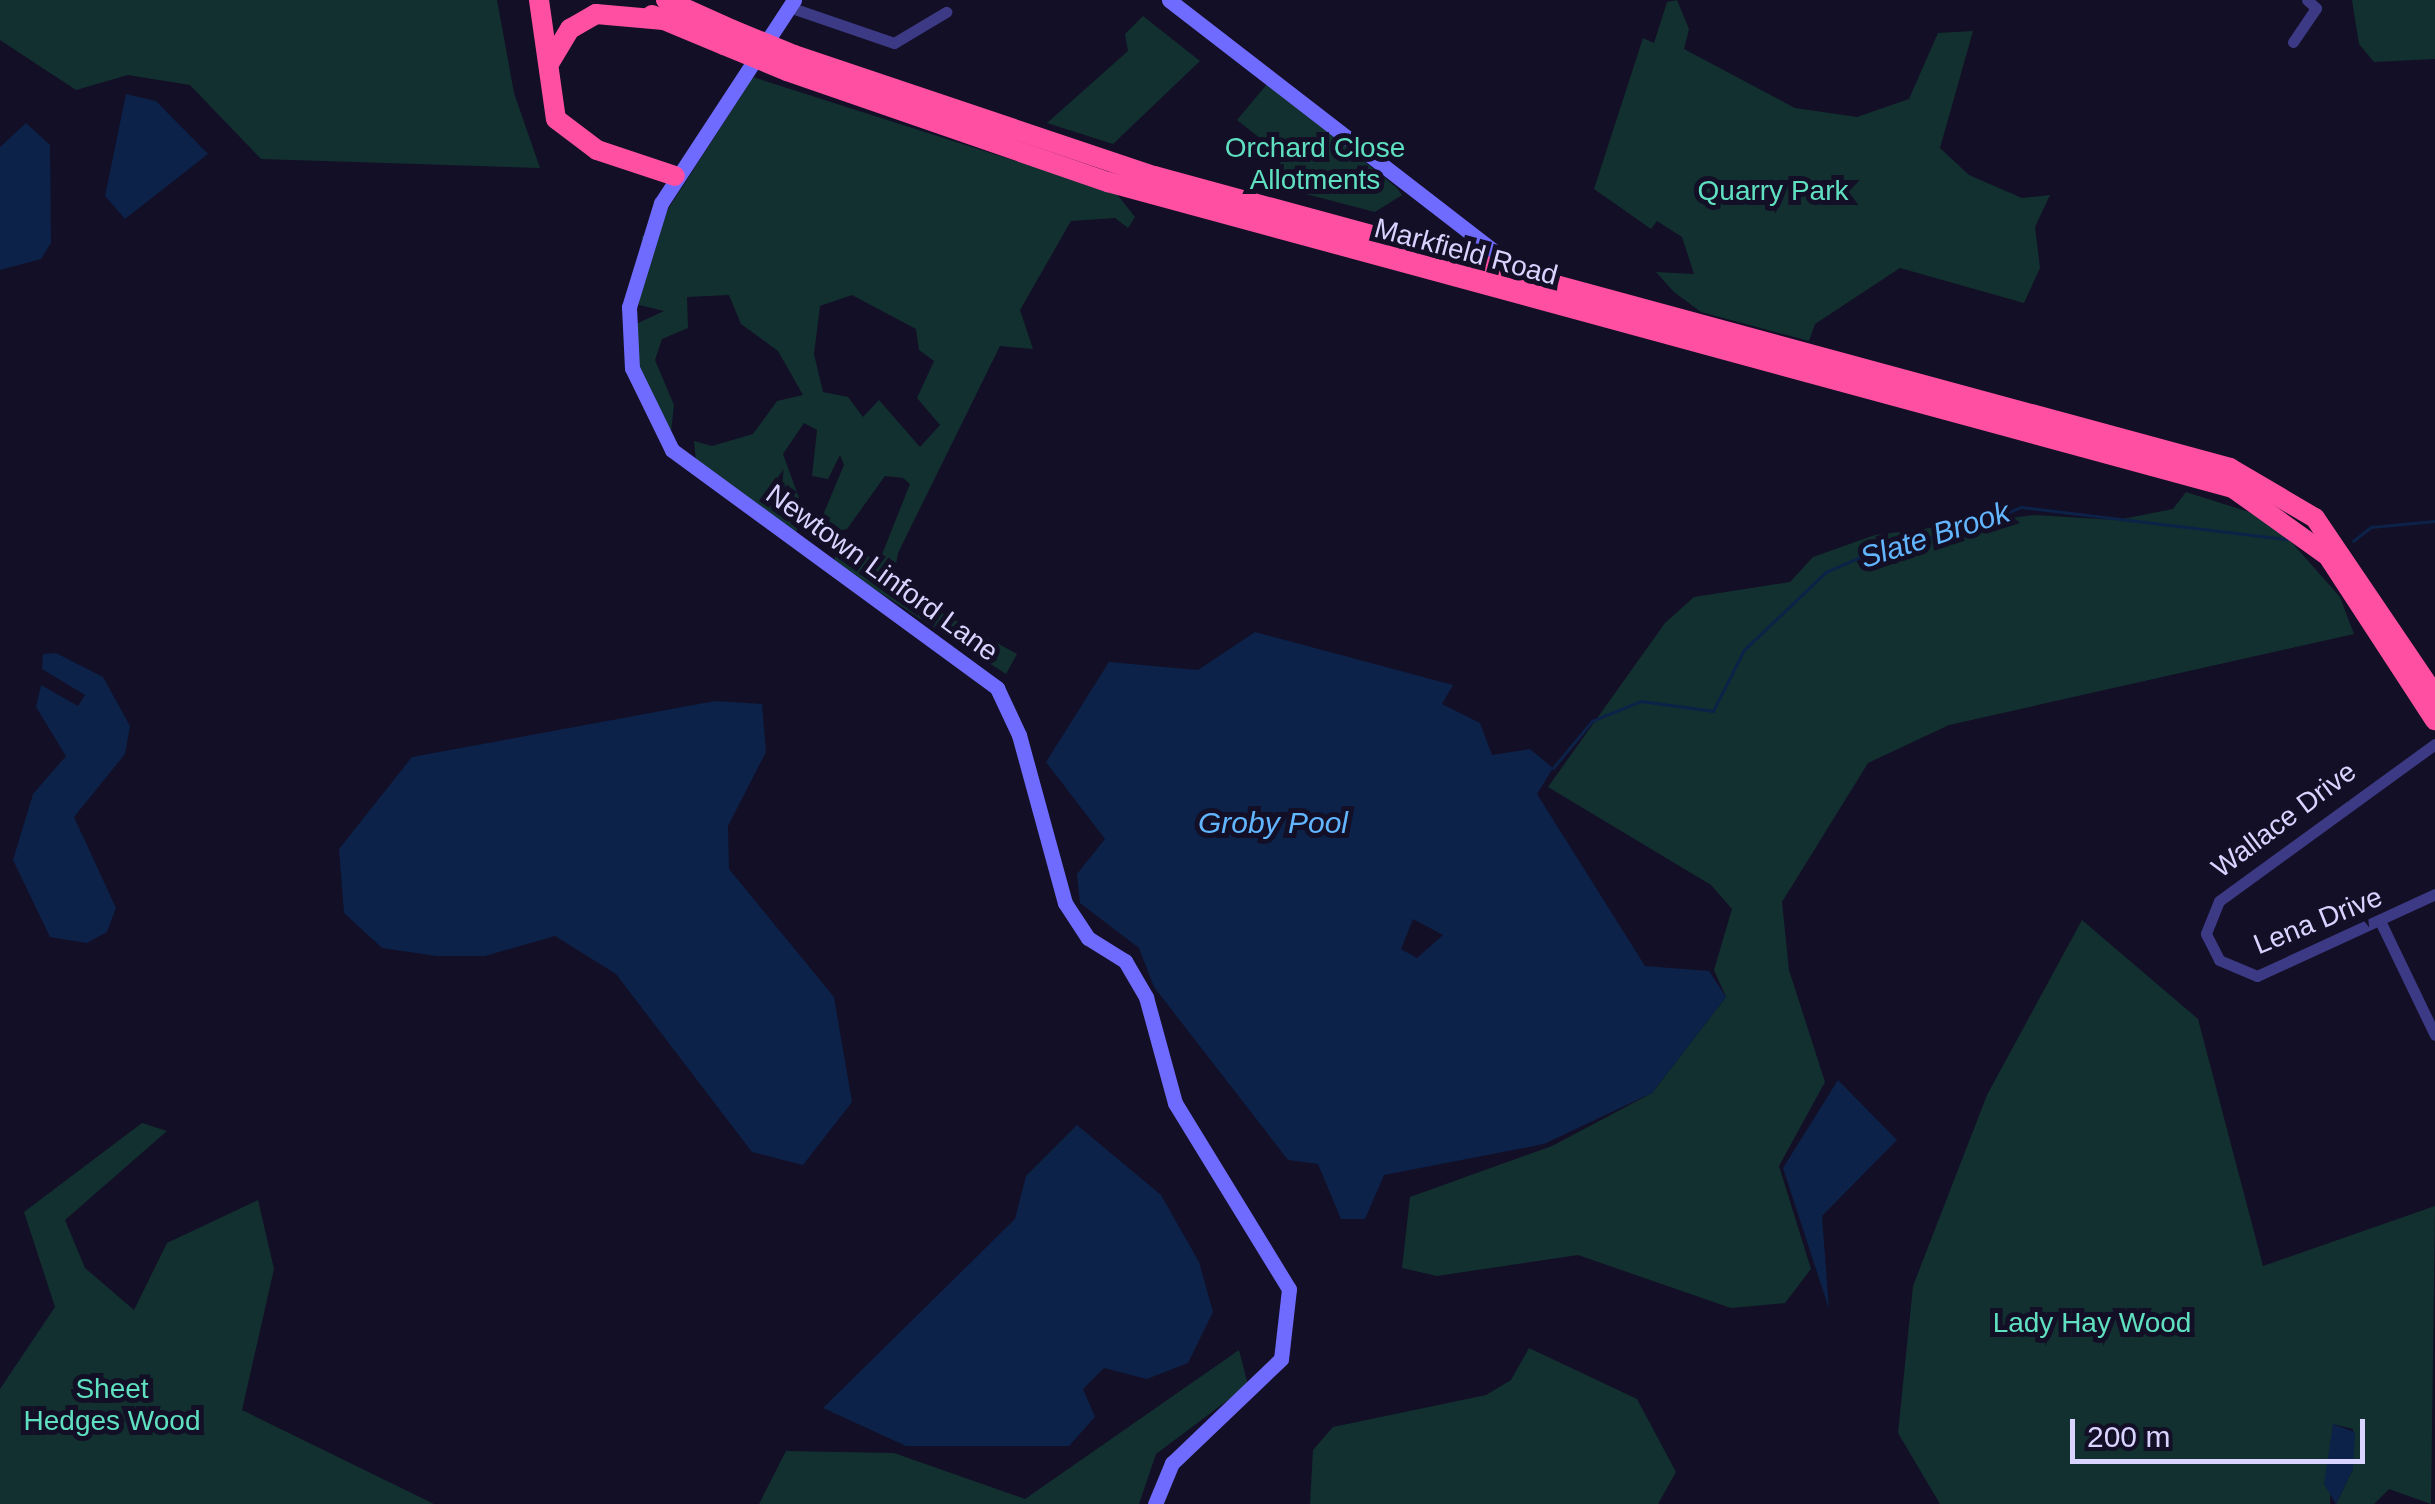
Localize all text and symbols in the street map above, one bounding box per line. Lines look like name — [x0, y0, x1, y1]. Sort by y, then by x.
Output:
park label: Orchard Close Allotments — [1225, 131, 1405, 197]
park label: Quarry Park — [1698, 174, 1848, 208]
street label: Markfield Road — [1371, 211, 1561, 293]
street label: Newtown Linford Lane — [759, 478, 1005, 668]
water label: Slate Brook — [1856, 494, 2014, 576]
street label: Wallace Drive — [2205, 755, 2363, 885]
water label: Groby Pool — [1198, 805, 1348, 841]
street label: Lena Drive — [2249, 880, 2387, 962]
park label: Lady Hay Wood — [1993, 1306, 2191, 1340]
park label: Sheet Hedges Wood — [24, 1372, 200, 1438]
scale bar — [2075, 1399, 2370, 1461]
text: 200 m — [2087, 1420, 2170, 1453]

